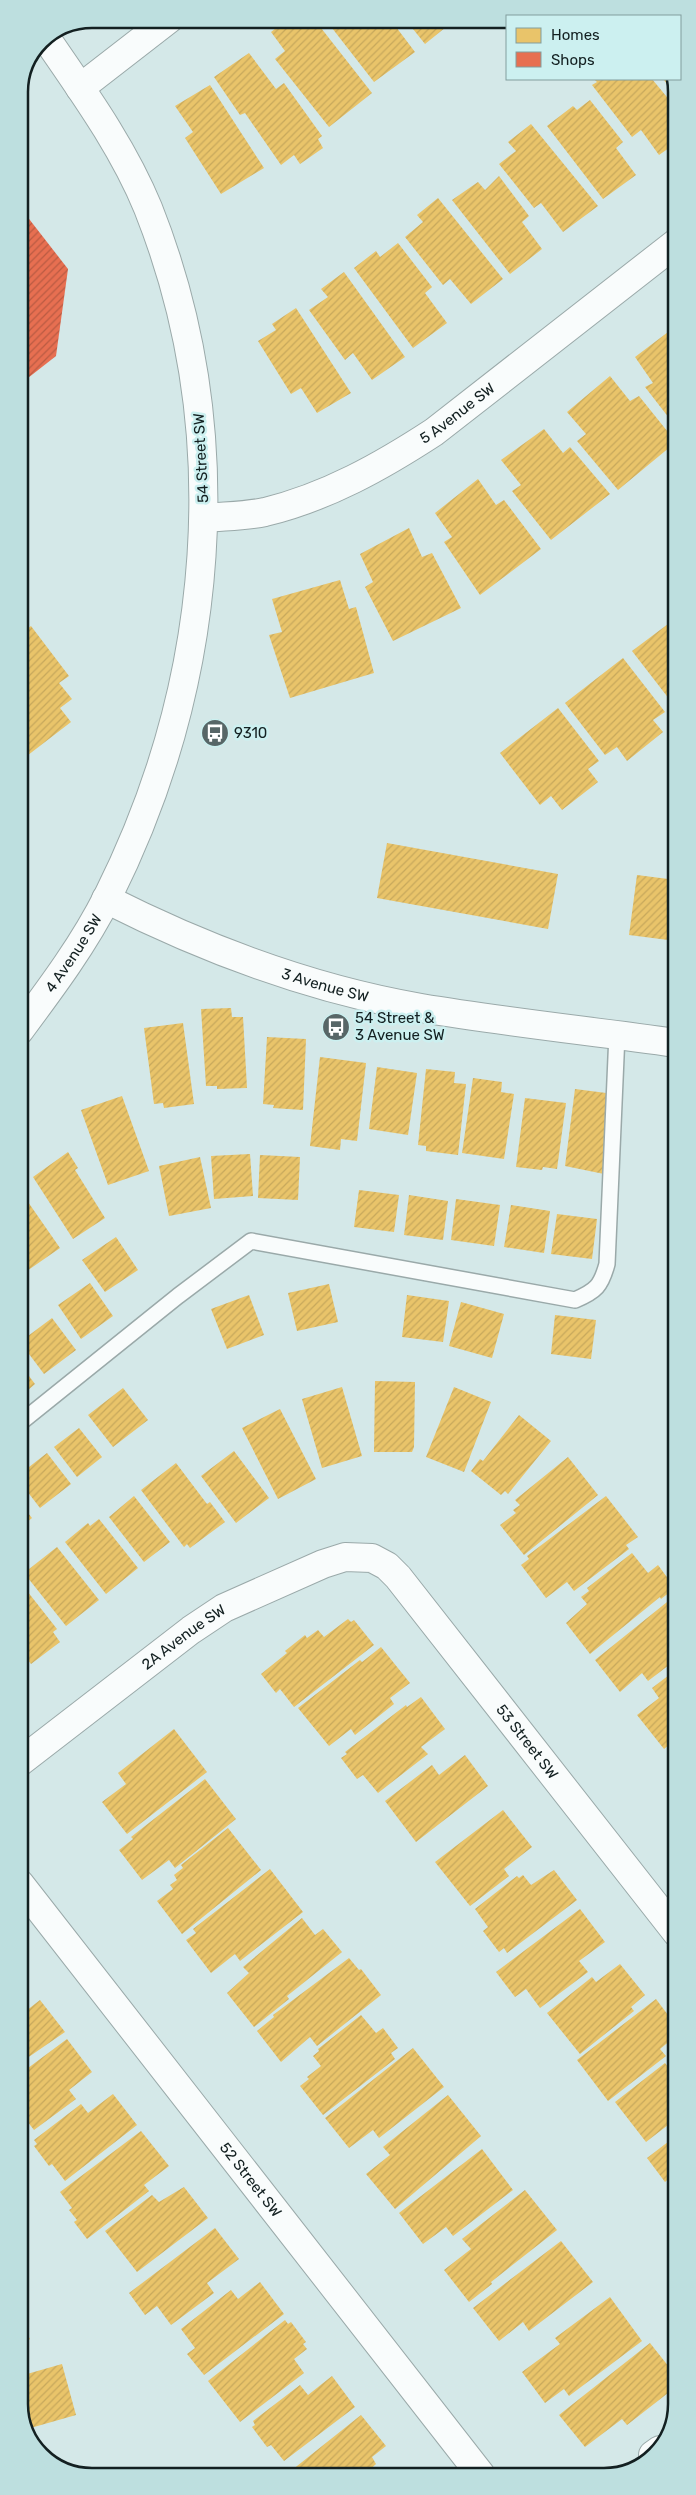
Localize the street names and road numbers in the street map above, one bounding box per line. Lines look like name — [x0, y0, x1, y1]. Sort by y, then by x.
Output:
street label: 5 Avenue SW — [417, 379, 498, 448]
street label: 54 Street SW — [190, 413, 212, 503]
street label: 4 Avenue SW — [41, 911, 106, 996]
street label: 3 Avenue SW — [279, 964, 371, 1006]
street label: 2A Avenue SW — [138, 1601, 229, 1674]
street label: 53 Street SW — [492, 1701, 562, 1783]
street label: 52 Street SW — [216, 2139, 285, 2221]

